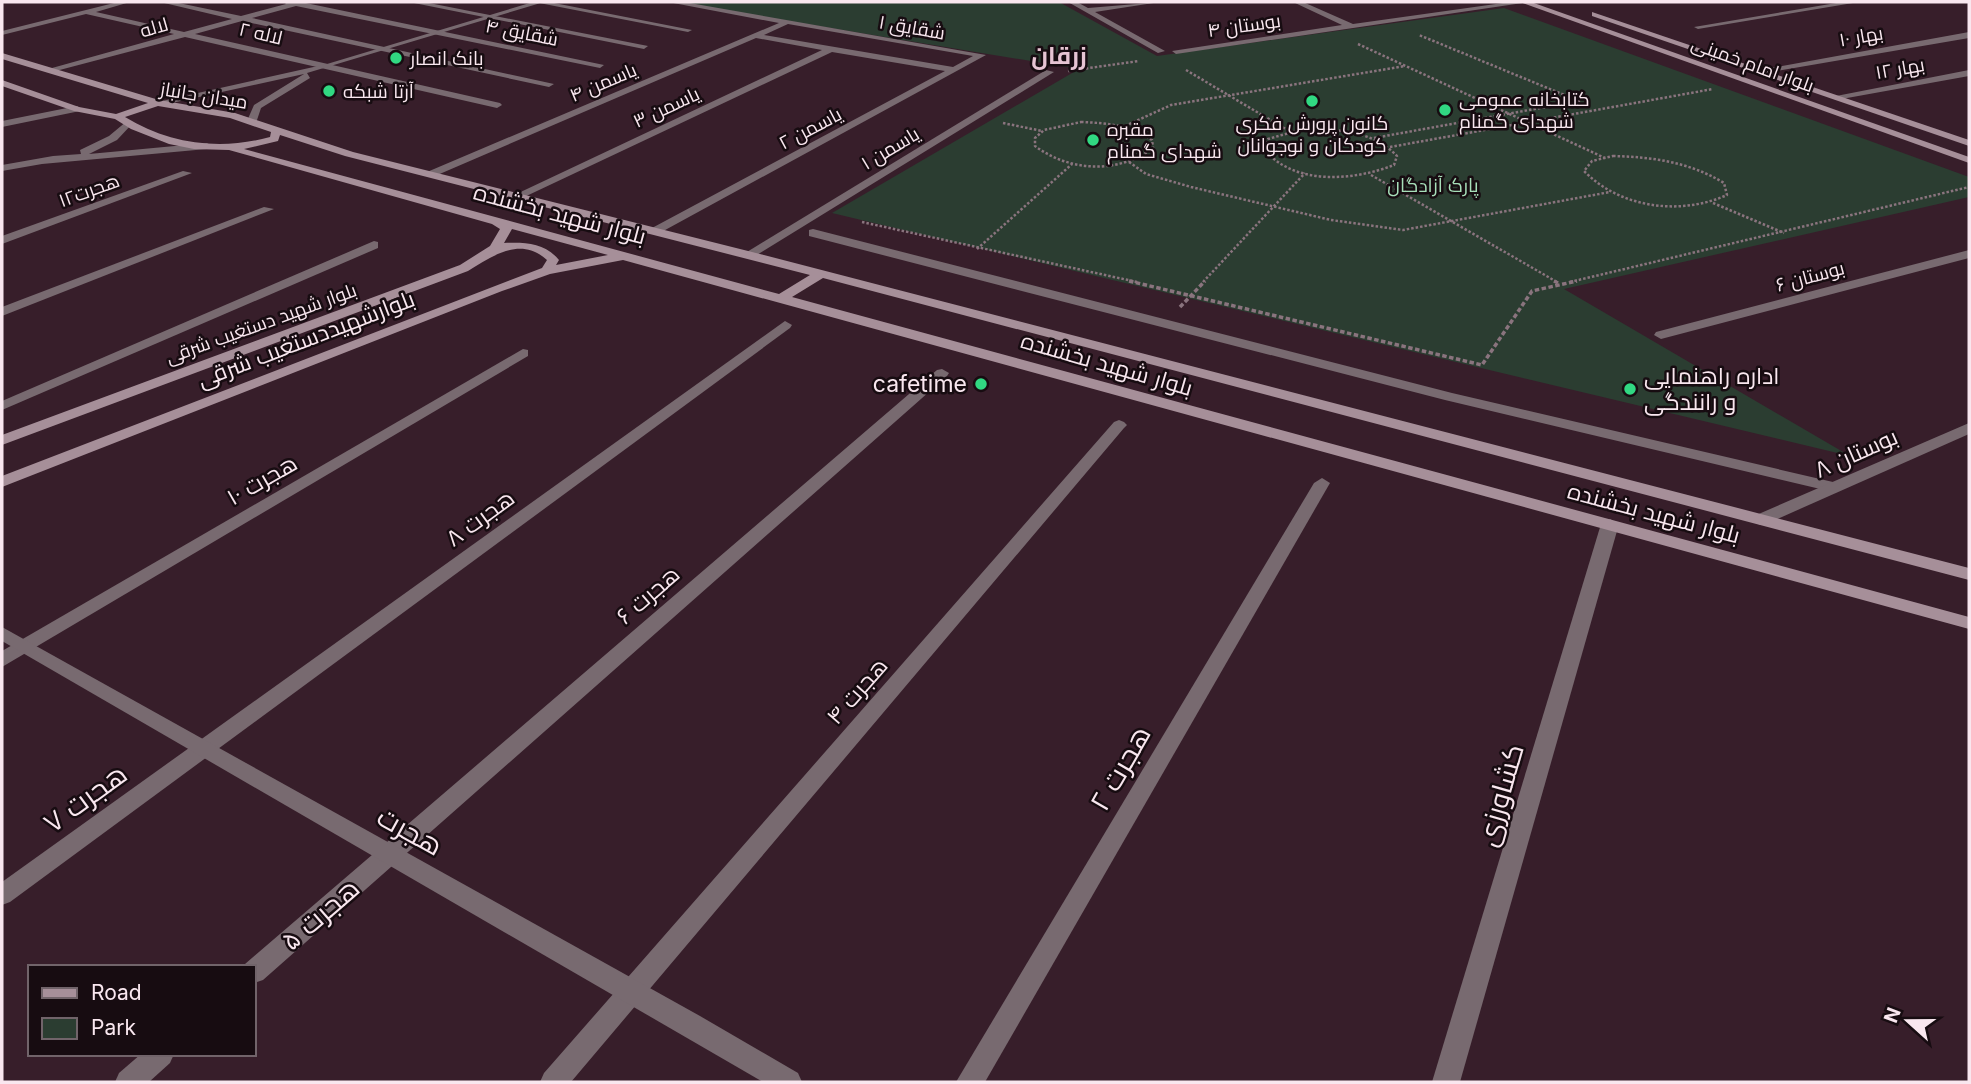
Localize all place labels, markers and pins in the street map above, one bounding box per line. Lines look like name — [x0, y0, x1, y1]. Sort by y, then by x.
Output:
place label: بانک انصار — [409, 47, 484, 70]
marker: بانک انصار — [388, 50, 404, 66]
place label: آرتا شبکه — [343, 80, 414, 103]
marker: آرتا شبکه — [321, 83, 337, 99]
place label: کتابخانه عمومی شهدای گمنام — [1459, 88, 1590, 135]
marker: کانون پرورش فکری کودکان و نوجوانان — [1304, 93, 1320, 109]
marker: کتابخانه عمومی شهدای گمنام — [1437, 102, 1453, 118]
place label: کانون پرورش فکری کودکان و نوجوانان — [1236, 112, 1388, 157]
place label: مقبره شهدای گمنام — [1107, 118, 1222, 165]
marker: مقبره شهدای گمنام — [1085, 132, 1101, 148]
place label: اداره راهنمایی و رانندگی — [1644, 362, 1780, 416]
place label: cafetime — [873, 370, 967, 398]
marker: cafetime — [973, 376, 989, 392]
marker: اداره راهنمایی و رانندگی — [1622, 381, 1638, 397]

